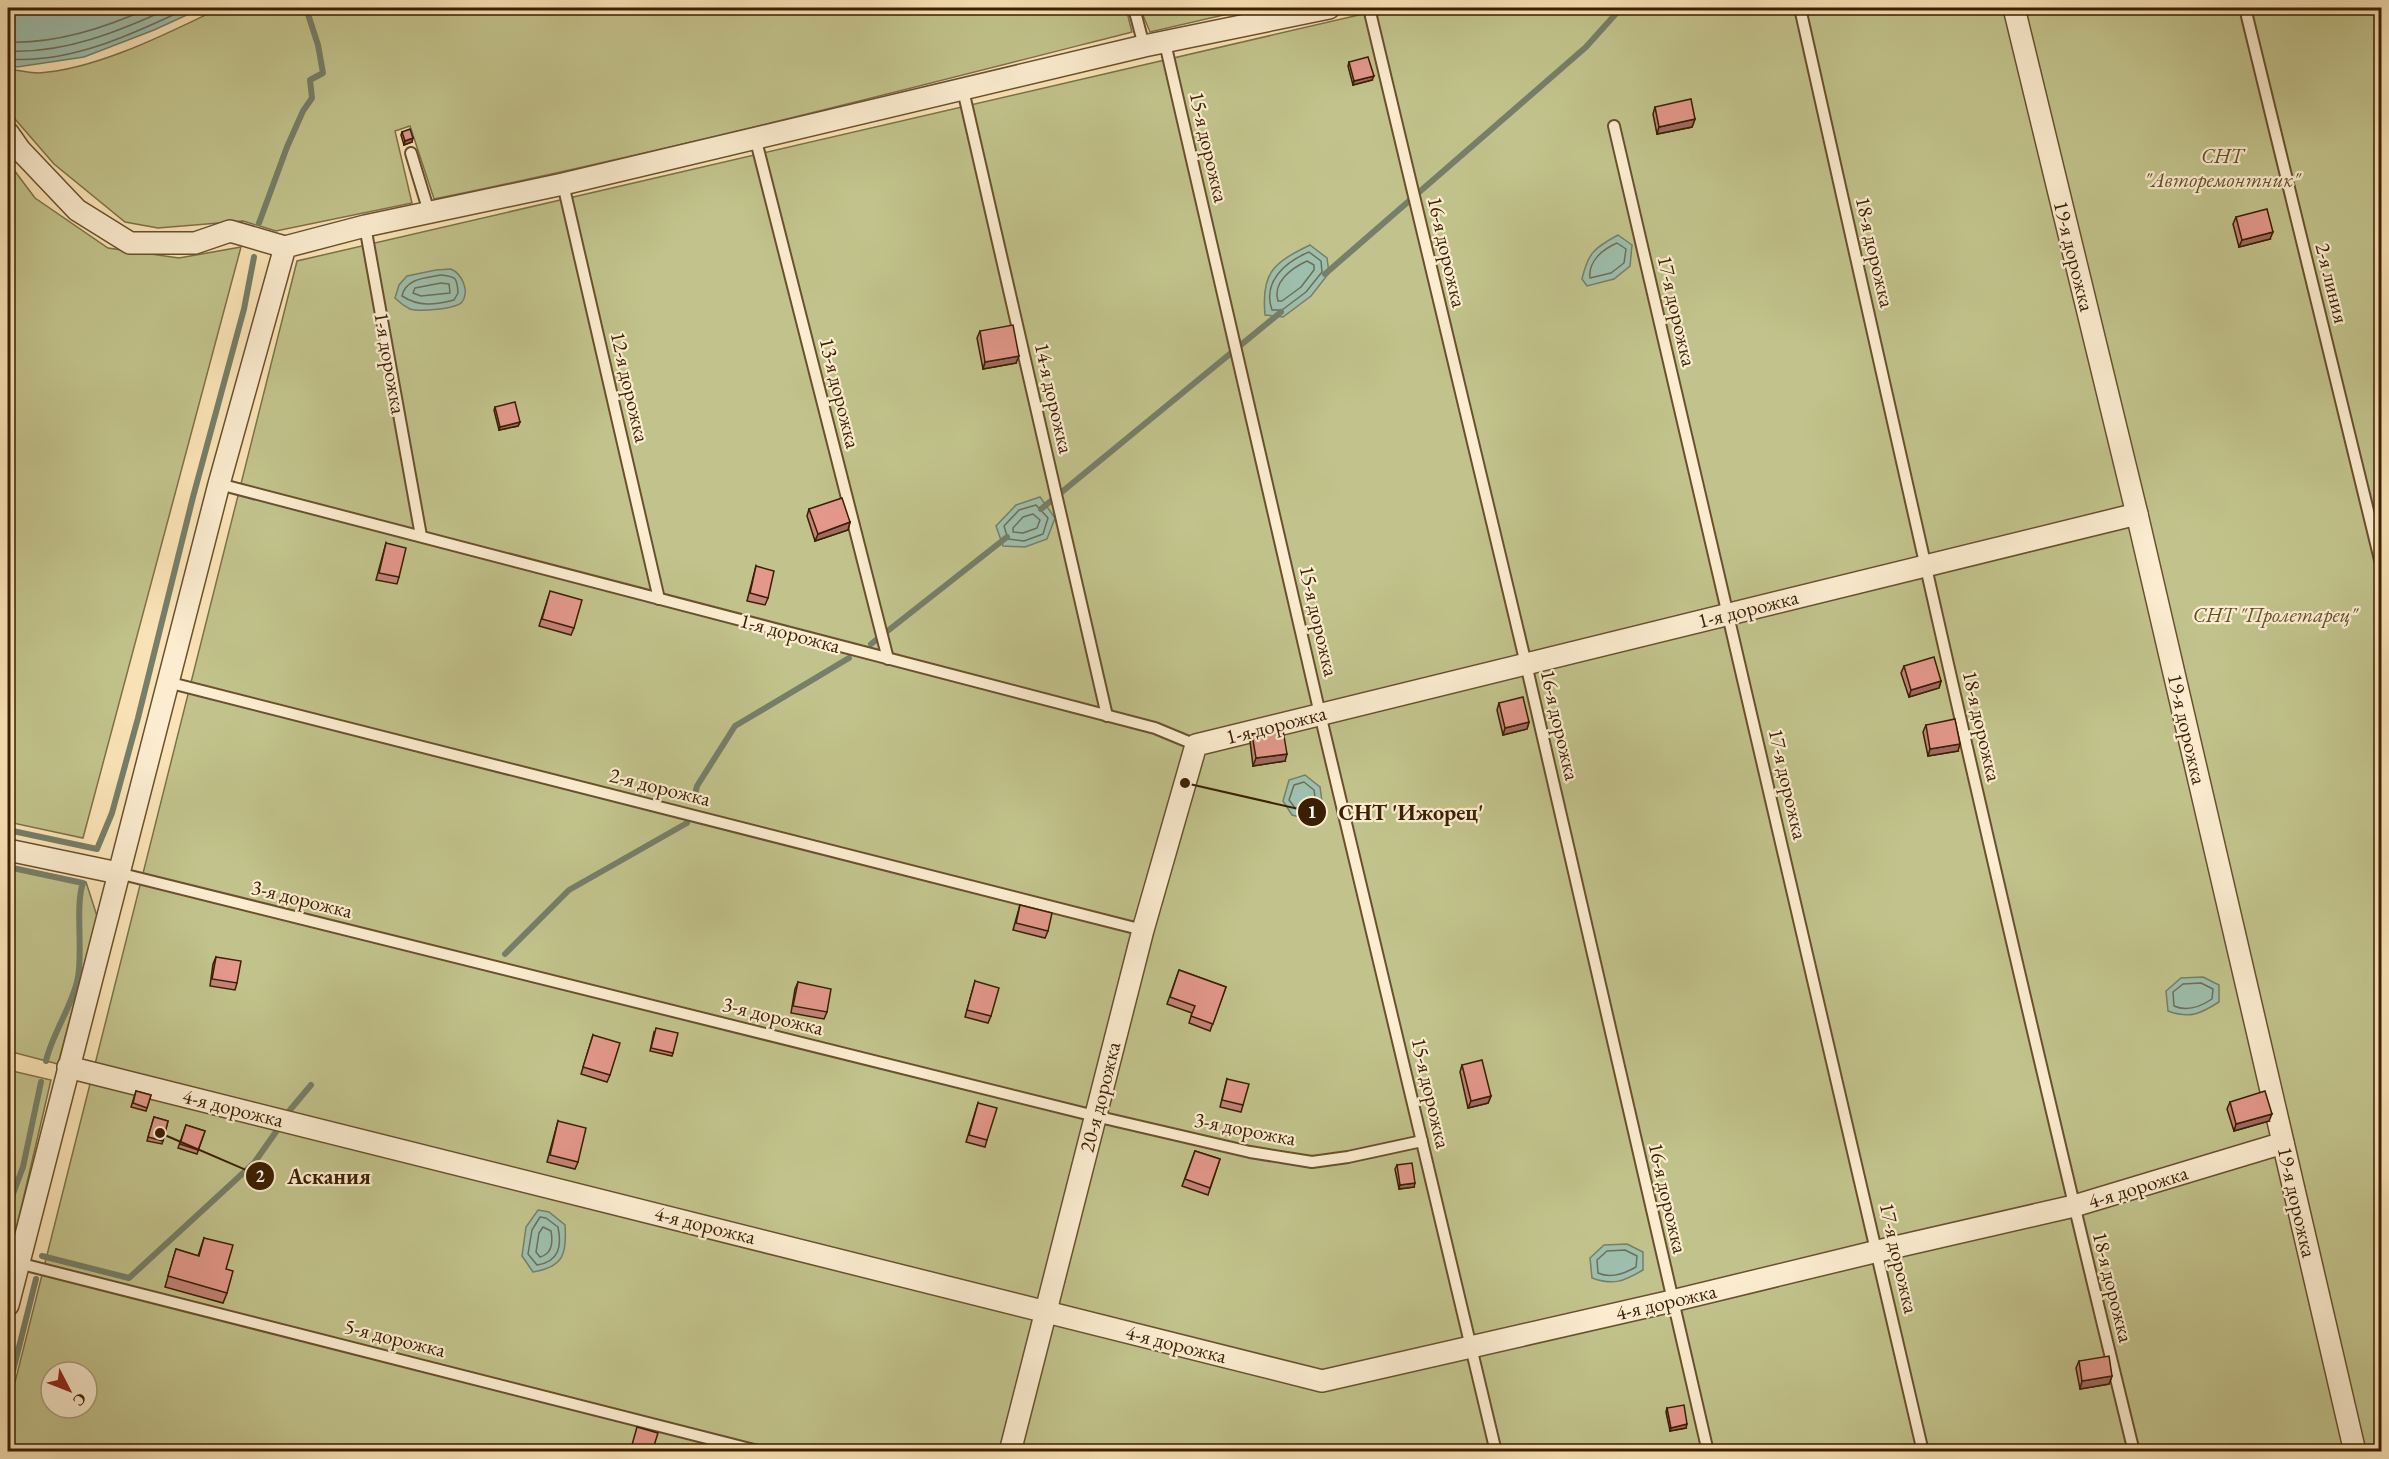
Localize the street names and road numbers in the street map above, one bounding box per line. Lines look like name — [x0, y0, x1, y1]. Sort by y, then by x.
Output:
street label: 15-я дорожка — [1184, 89, 1235, 206]
street label: 16-я дорожка — [1422, 194, 1473, 311]
street label: 18-я дорожка — [1850, 194, 1901, 311]
street label: 19-я дорожка — [2048, 198, 2101, 315]
street label: 2-я линия — [2309, 240, 2356, 326]
street label: 17-я дорожка — [1652, 253, 1703, 370]
street label: 1-я дорожка — [368, 310, 413, 417]
street label: 12-я дорожка — [605, 329, 656, 446]
street label: 13-я дорожка — [814, 335, 867, 452]
street label: 14-я дорожка — [1029, 340, 1080, 457]
street label: 15-я дорожка — [1294, 563, 1345, 680]
street label: 1-я дорожка — [1695, 583, 1802, 634]
street label: 1-я дорожка — [737, 606, 844, 659]
street label: 16-я дорожка — [1535, 667, 1586, 784]
street label: 18-я дорожка — [1957, 668, 2008, 785]
street label: 19-я дорожка — [2162, 671, 2213, 788]
street label: 1-я дорожка — [1223, 699, 1330, 750]
street label: 17-я дорожка — [1763, 726, 1814, 843]
street label: 2-я дорожка — [607, 761, 714, 812]
street label: 3-я дорожка — [249, 873, 356, 924]
street label: 3-я дорожка — [720, 990, 827, 1041]
street label: 15-я дорожка — [1406, 1035, 1457, 1152]
street label: 20-я дорожка — [1073, 1038, 1126, 1155]
street label: 4-я дорожка — [180, 1082, 287, 1133]
street label: 3-я дорожка — [1192, 1105, 1299, 1152]
street label: 16-я дорожка — [1643, 1140, 1694, 1257]
street label: 19-я дорожка — [2272, 1144, 2323, 1261]
street label: 4-я дорожка — [2085, 1158, 2192, 1214]
street label: 4-я дорожка — [652, 1199, 759, 1250]
street label: 17-я дорожка — [1874, 1200, 1925, 1317]
street label: 18-я дорожка — [2087, 1229, 2140, 1346]
street label: 4-я дорожка — [1613, 1277, 1720, 1326]
street label: 5-я дорожка — [342, 1312, 449, 1363]
street label: 4-я дорожка — [1123, 1318, 1230, 1369]

